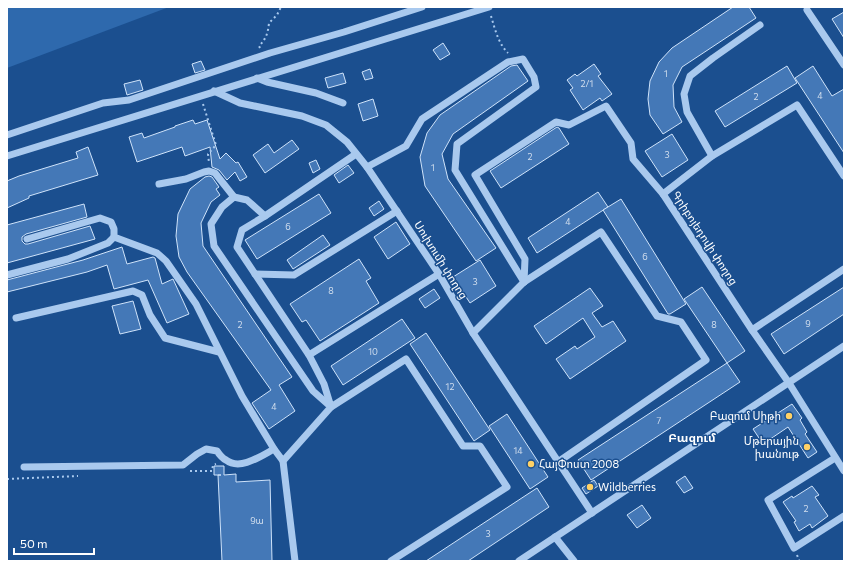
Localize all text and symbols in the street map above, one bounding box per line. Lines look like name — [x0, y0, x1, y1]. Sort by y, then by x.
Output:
house number: 1 — [664, 68, 668, 79]
house number: 2/1 — [581, 78, 593, 89]
house number: 4 — [817, 90, 823, 101]
house number: 2 — [754, 91, 759, 102]
house number: 3 — [664, 149, 670, 160]
house number: 2 — [528, 151, 533, 162]
house number: 1 — [431, 162, 435, 173]
street label: Գրիբոյեդովի փողոց — [669, 188, 741, 288]
house number: 4 — [565, 216, 571, 227]
street label: Սուխումի փողոց — [411, 218, 471, 302]
house number: 6 — [285, 221, 291, 232]
house number: 6 — [642, 251, 648, 262]
house number: 3 — [472, 276, 478, 287]
house number: 8 — [328, 285, 334, 296]
house number: 9 — [805, 318, 811, 329]
house number: 2 — [238, 319, 243, 330]
house number: 8 — [711, 319, 717, 330]
house number: 10 — [368, 346, 378, 357]
house number: 12 — [446, 381, 454, 392]
house number: 4 — [271, 401, 277, 412]
place label: Բազում Սիթի — [710, 409, 781, 423]
marker: Բազում Սիթի — [784, 411, 794, 421]
house number: 7 — [657, 415, 662, 426]
district label: Բազում — [668, 430, 716, 445]
place label: Մթերային խանութ — [744, 434, 800, 461]
marker: Մթերային խանութ — [802, 442, 812, 452]
house number: 14 — [513, 445, 523, 456]
place label: ՀայՓոստ 2008 — [539, 457, 619, 471]
marker: ՀայՓոստ 2008 — [526, 459, 536, 469]
place label: Wildberries — [598, 480, 656, 493]
marker: Wildberries — [585, 482, 595, 492]
house number: 2 — [804, 503, 809, 514]
house number: 9ա — [250, 515, 264, 526]
house number: 3 — [485, 528, 491, 539]
scale bar — [14, 530, 94, 556]
text: 50 m — [20, 536, 48, 550]

